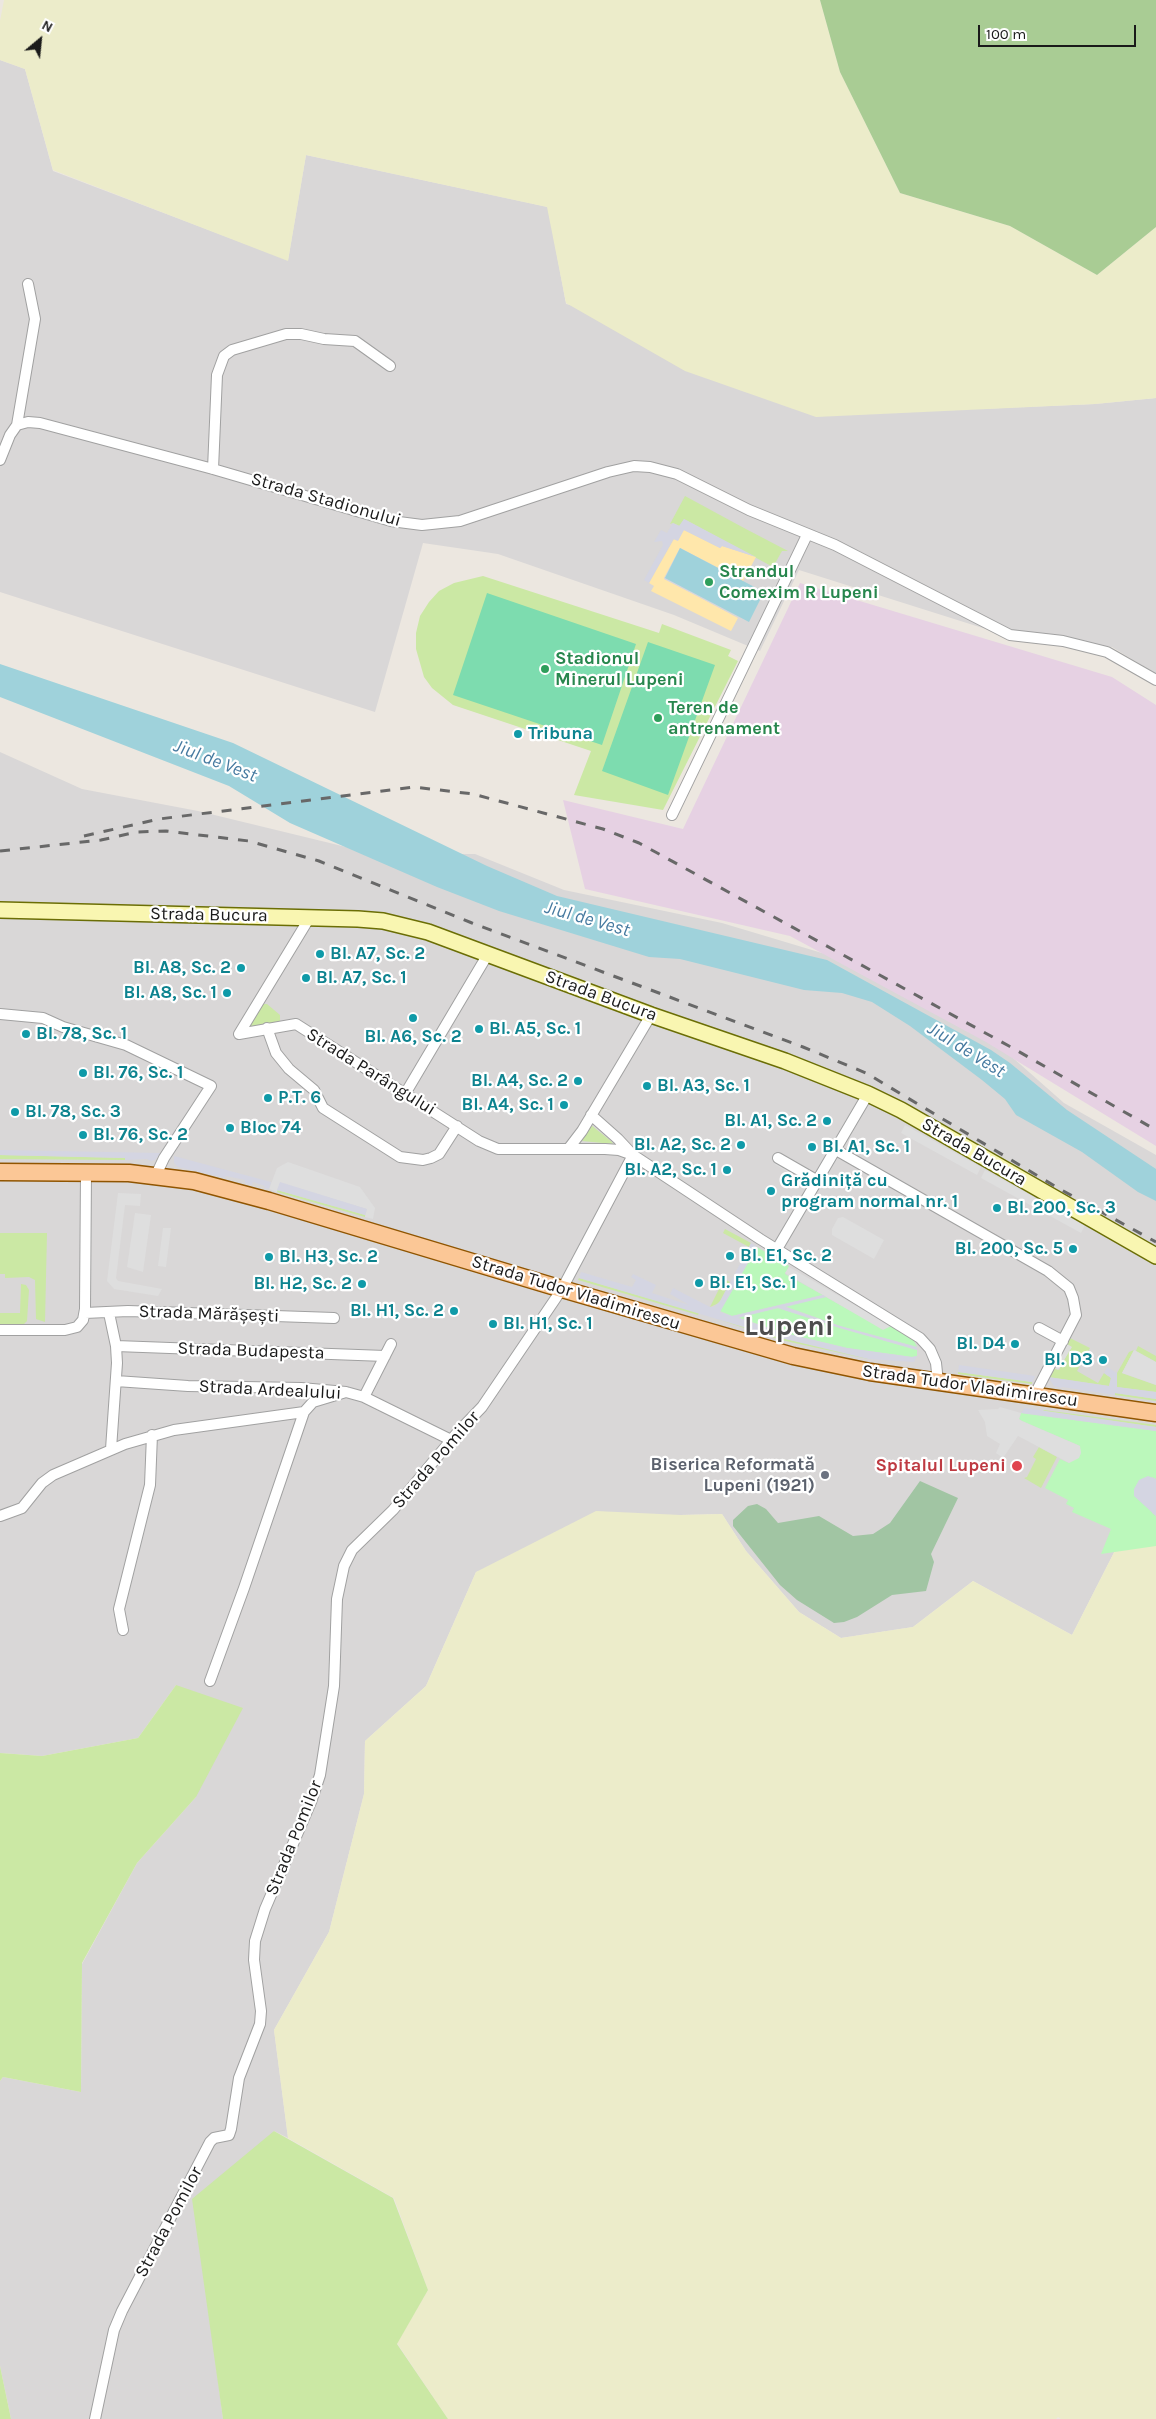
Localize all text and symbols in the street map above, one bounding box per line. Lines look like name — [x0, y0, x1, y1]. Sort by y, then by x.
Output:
north arrow — [15, 15, 65, 65]
scale bar — [981, 15, 1138, 47]
text: N — [39, 16, 56, 36]
text: 100 m — [986, 25, 1026, 43]
street label: Strada Stadionului — [248, 468, 404, 532]
place label: Strandul Comexim R Lupeni — [719, 561, 879, 604]
marker: Strandul Comexim R Lupeni — [703, 576, 715, 588]
place label: Stadionul Minerul Lupeni — [555, 648, 684, 691]
marker: Stadionul Minerul Lupeni — [539, 663, 551, 675]
place label: Teren de antrenament — [668, 697, 780, 740]
marker: Teren de antrenament — [652, 712, 664, 724]
place label: Tribuna — [528, 723, 593, 745]
marker: Tribuna — [512, 728, 524, 740]
water label: Jiul de Vest — [170, 735, 260, 787]
water label: Jiul de Vest — [542, 896, 632, 942]
street label: Strada Bucura — [150, 903, 268, 927]
place label: Bl. A7, Sc. 2 — [330, 943, 425, 965]
marker: Bl. A7, Sc. 2 — [314, 948, 326, 960]
place label: Bl. A8, Sc. 2 — [133, 957, 231, 979]
marker: Bl. A8, Sc. 2 — [235, 962, 247, 974]
street label: Strada Bucura — [542, 966, 660, 1026]
place label: Bl. A7, Sc. 1 — [316, 967, 407, 989]
marker: Bl. A7, Sc. 1 — [300, 972, 312, 984]
place label: Bl. A8, Sc. 1 — [124, 982, 217, 1004]
marker: Bl. A8, Sc. 1 — [221, 987, 233, 999]
marker: Bl. A6, Sc. 2 — [407, 1012, 419, 1024]
water label: Jiul de Vest — [923, 1017, 1009, 1083]
place label: Bl. A5, Sc. 1 — [489, 1018, 581, 1040]
place label: Bl. 78, Sc. 1 — [36, 1023, 127, 1045]
marker: Bl. A5, Sc. 1 — [473, 1023, 485, 1035]
street label: Strada Parângului — [302, 1024, 440, 1120]
place label: Bl. A6, Sc. 2 — [364, 1026, 462, 1048]
marker: Bl. 78, Sc. 1 — [20, 1028, 32, 1040]
place label: Bl. 76, Sc. 1 — [93, 1062, 183, 1084]
marker: Bl. 76, Sc. 1 — [77, 1067, 89, 1079]
place label: Bl. A4, Sc. 2 — [471, 1070, 568, 1092]
marker: Bl. A4, Sc. 2 — [572, 1075, 584, 1087]
place label: Bl. A3, Sc. 1 — [657, 1075, 750, 1097]
marker: Bl. A3, Sc. 1 — [641, 1080, 653, 1092]
place label: P.T. 6 — [278, 1087, 321, 1109]
marker: P.T. 6 — [262, 1092, 274, 1104]
place label: Bl. A4, Sc. 1 — [462, 1094, 554, 1116]
marker: Bl. A4, Sc. 1 — [558, 1099, 570, 1111]
place label: Bl. 78, Sc. 3 — [25, 1101, 121, 1123]
marker: Bl. 78, Sc. 3 — [9, 1106, 21, 1118]
place label: Bl. A1, Sc. 2 — [724, 1110, 817, 1132]
street label: Strada Bucura — [918, 1113, 1030, 1191]
marker: Bl. A1, Sc. 2 — [821, 1115, 833, 1127]
place label: Bloc 74 — [240, 1117, 301, 1139]
marker: Bloc 74 — [224, 1122, 236, 1134]
place label: Bl. 76, Sc. 2 — [93, 1124, 188, 1146]
marker: Bl. 76, Sc. 2 — [77, 1129, 89, 1141]
place label: Bl. A2, Sc. 2 — [634, 1134, 731, 1156]
place label: Bl. A1, Sc. 1 — [822, 1136, 910, 1158]
marker: Bl. A2, Sc. 2 — [735, 1139, 747, 1151]
marker: Bl. A1, Sc. 1 — [806, 1141, 818, 1153]
place label: Bl. A2, Sc. 1 — [624, 1159, 717, 1181]
marker: Bl. A2, Sc. 1 — [721, 1164, 733, 1176]
place label: Grădiniță cu program normal nr. 1 — [781, 1170, 958, 1212]
marker: Grădiniță cu program normal nr. 1 — [765, 1185, 777, 1197]
place label: Bl. 200, Sc. 3 — [1007, 1197, 1116, 1219]
marker: Bl. 200, Sc. 3 — [991, 1202, 1003, 1214]
place label: Bl. 200, Sc. 5 — [955, 1238, 1063, 1260]
marker: Bl. 200, Sc. 5 — [1067, 1243, 1079, 1255]
place label: Bl. E1, Sc. 2 — [740, 1245, 832, 1267]
place label: Bl. H3, Sc. 2 — [279, 1246, 378, 1268]
marker: Bl. E1, Sc. 2 — [724, 1250, 736, 1262]
marker: Bl. H3, Sc. 2 — [263, 1251, 275, 1263]
street label: Strada Tudor Vladimirescu — [469, 1251, 683, 1335]
place label: Bl. E1, Sc. 1 — [709, 1272, 796, 1294]
place label: Bl. H2, Sc. 2 — [253, 1273, 352, 1295]
marker: Bl. E1, Sc. 1 — [693, 1277, 705, 1289]
marker: Bl. H2, Sc. 2 — [356, 1278, 368, 1290]
place label: Bl. H1, Sc. 2 — [350, 1300, 444, 1322]
street label: Strada Mărășești — [138, 1301, 280, 1327]
marker: Bl. H1, Sc. 2 — [448, 1305, 460, 1317]
district label: Lupeni — [744, 1310, 834, 1344]
place label: Bl. H1, Sc. 1 — [503, 1313, 593, 1335]
marker: Bl. H1, Sc. 1 — [487, 1318, 499, 1330]
place label: Bl. D4 — [956, 1333, 1005, 1355]
street label: Strada Budapesta — [177, 1338, 325, 1364]
marker: Bl. D4 — [1009, 1338, 1021, 1350]
place label: Bl. D3 — [1044, 1349, 1093, 1371]
marker: Bl. D3 — [1097, 1354, 1109, 1366]
street label: Strada Tudor Vladimirescu — [861, 1360, 1079, 1412]
street label: Strada Ardealului — [198, 1375, 342, 1405]
street label: Strada Pomilor — [388, 1407, 484, 1513]
place label: Biserica Reformată Lupeni (1921) — [651, 1454, 815, 1496]
place label: Spitalul Lupeni — [875, 1455, 1006, 1477]
marker: Spitalul Lupeni — [1010, 1459, 1024, 1473]
marker: Biserica Reformată Lupeni (1921) — [819, 1469, 831, 1481]
street label: Strada Pomilor — [261, 1777, 327, 1899]
street label: Strada Pomilor — [131, 2163, 207, 2281]

